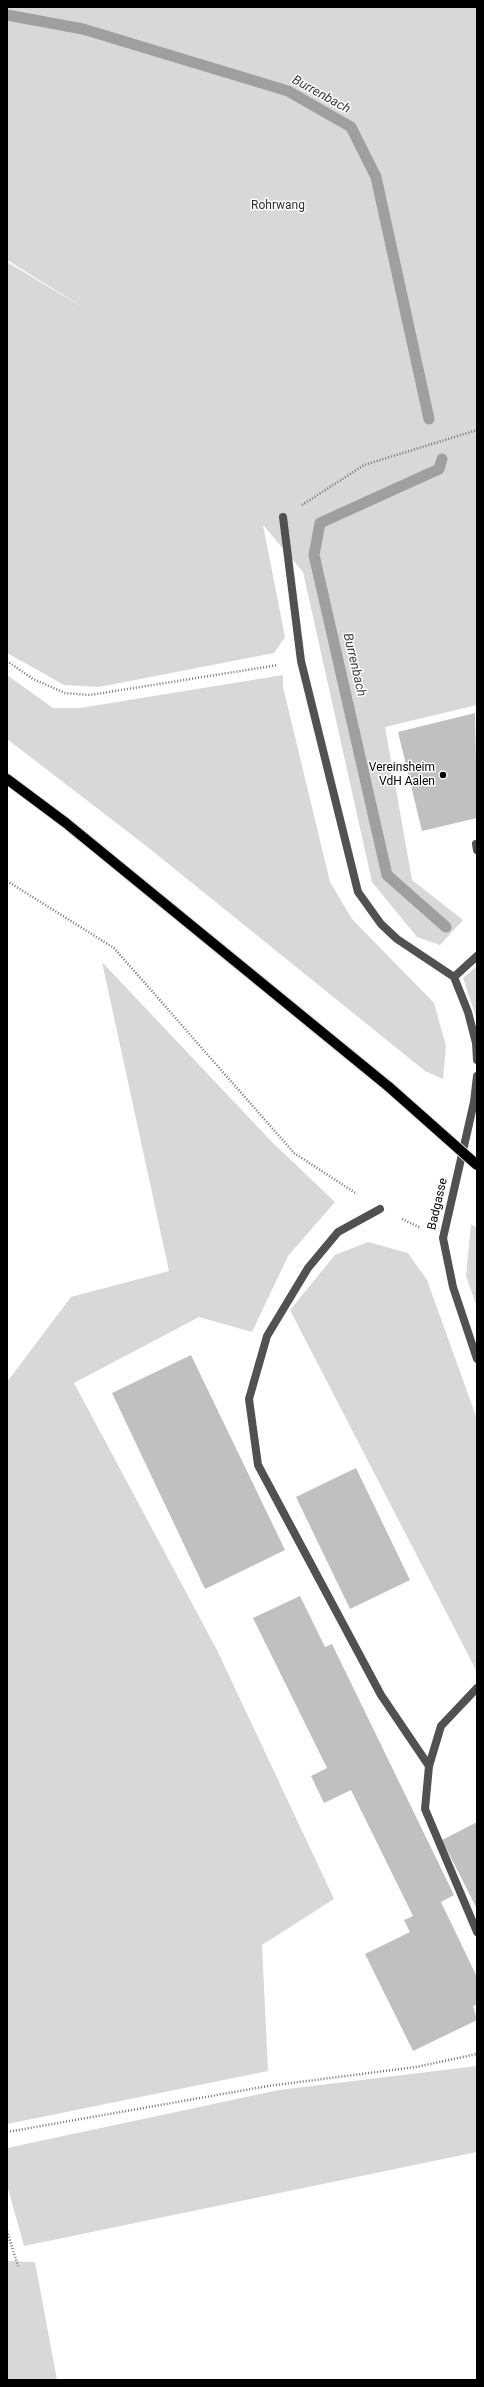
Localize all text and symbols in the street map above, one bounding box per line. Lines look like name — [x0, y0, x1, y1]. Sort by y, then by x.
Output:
water label: Burrenbach — [289, 73, 353, 117]
park label: Rohrwang — [251, 199, 305, 213]
water label: Burrenbach — [339, 632, 369, 698]
place label: Vereinsheim VdH Aalen — [369, 761, 435, 789]
marker: Vereinsheim VdH Aalen — [438, 770, 448, 780]
street label: Badgasse — [425, 1177, 451, 1231]

